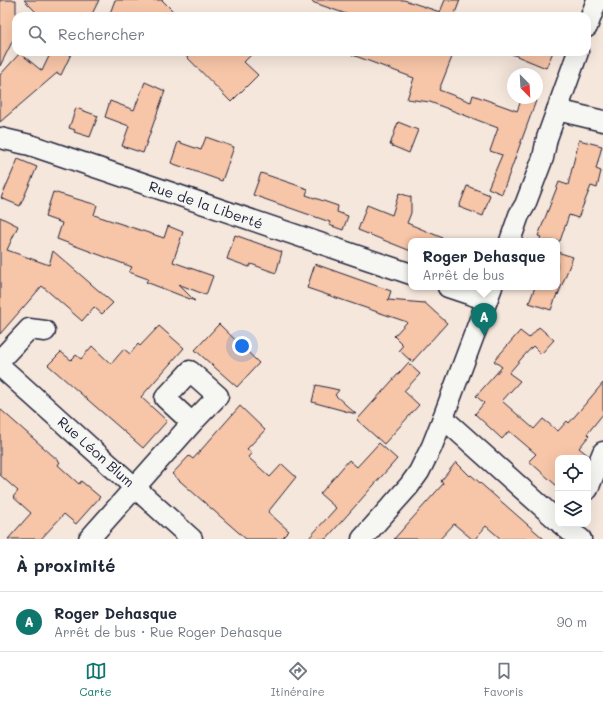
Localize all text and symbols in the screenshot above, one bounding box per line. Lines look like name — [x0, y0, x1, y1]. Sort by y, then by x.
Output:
search box — [12, 12, 591, 56]
icon: search — [26, 23, 48, 45]
text: Rechercher — [58, 24, 145, 44]
north arrow — [507, 68, 543, 104]
street label: Rue de la Liberté — [147, 176, 266, 233]
popup — [408, 238, 560, 290]
text: Roger Dehasque — [423, 246, 545, 266]
text: Arrêt de bus — [423, 266, 505, 283]
pin: A — [471, 303, 497, 336]
your location — [232, 336, 252, 356]
street label: Rue Léon Blum — [54, 412, 139, 491]
map controls — [555, 455, 591, 527]
button: locate — [555, 455, 591, 491]
button: layers — [555, 491, 591, 527]
text: À proximité — [16, 554, 115, 576]
text: Roger Dehasque — [54, 603, 177, 623]
text: A — [24, 613, 34, 630]
text: 90 m — [557, 613, 587, 630]
text: Arrêt de bus · Rue Roger Dehasque — [54, 623, 282, 640]
tab: Carte — [80, 660, 111, 699]
tab: Itinéraire — [271, 660, 325, 699]
tab: Favoris — [484, 660, 523, 699]

